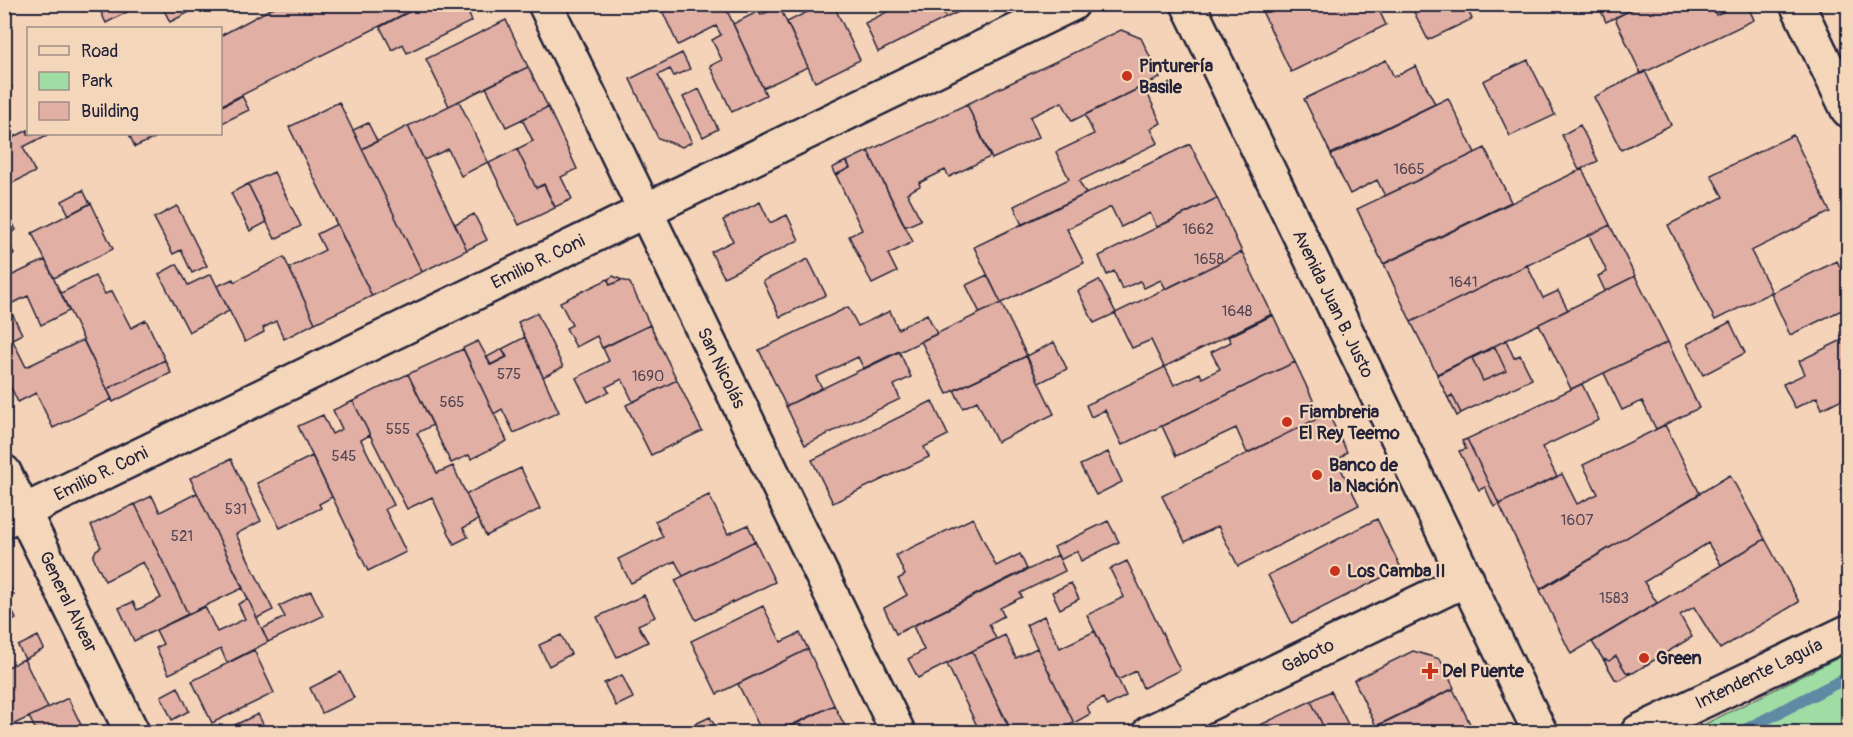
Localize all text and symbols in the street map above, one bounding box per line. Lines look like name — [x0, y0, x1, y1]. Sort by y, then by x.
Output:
legend — [27, 27, 222, 135]
text: Road — [81, 40, 118, 63]
place label: Pinturería Basile — [1139, 55, 1214, 99]
marker: Pinturería Basile — [1120, 69, 1134, 83]
text: Park — [81, 70, 113, 93]
text: Building — [81, 100, 139, 123]
house number: 1665 — [1393, 160, 1425, 179]
house number: 1662 — [1182, 220, 1214, 239]
street label: Avenida Juan B. Justo — [1287, 226, 1379, 382]
street label: Emilio R. Coni — [487, 229, 589, 295]
house number: 1658 — [1194, 250, 1225, 269]
house number: 1641 — [1448, 273, 1478, 292]
house number: 1648 — [1222, 302, 1253, 321]
street label: San Nicolás — [692, 324, 750, 412]
house number: 575 — [497, 365, 521, 384]
house number: 1690 — [632, 367, 664, 386]
house number: 565 — [440, 393, 465, 412]
place label: Fiambreria El Rey Teemo — [1299, 401, 1400, 445]
marker: Fiambreria El Rey Teemo — [1280, 415, 1294, 429]
house number: 555 — [386, 420, 410, 439]
street label: Emilio R. Coni — [50, 441, 152, 507]
house number: 545 — [332, 447, 356, 466]
place label: Banco de la Nación — [1329, 454, 1399, 498]
marker: Banco de la Nación — [1310, 468, 1324, 482]
house number: 531 — [225, 500, 247, 519]
house number: 1607 — [1561, 511, 1593, 530]
house number: 521 — [171, 527, 193, 546]
street label: General Alvear — [34, 547, 103, 657]
place label: Los Camba II — [1347, 560, 1446, 583]
marker: Los Camba II — [1328, 564, 1342, 578]
house number: 1583 — [1599, 589, 1629, 608]
street label: Gaboto — [1278, 633, 1338, 679]
street label: Intendente Laguía — [1692, 633, 1826, 715]
place label: Green — [1656, 647, 1702, 670]
marker: Green — [1637, 651, 1651, 665]
place label: Del Puente — [1442, 660, 1525, 683]
marker: Del Puente — [1423, 664, 1437, 678]

